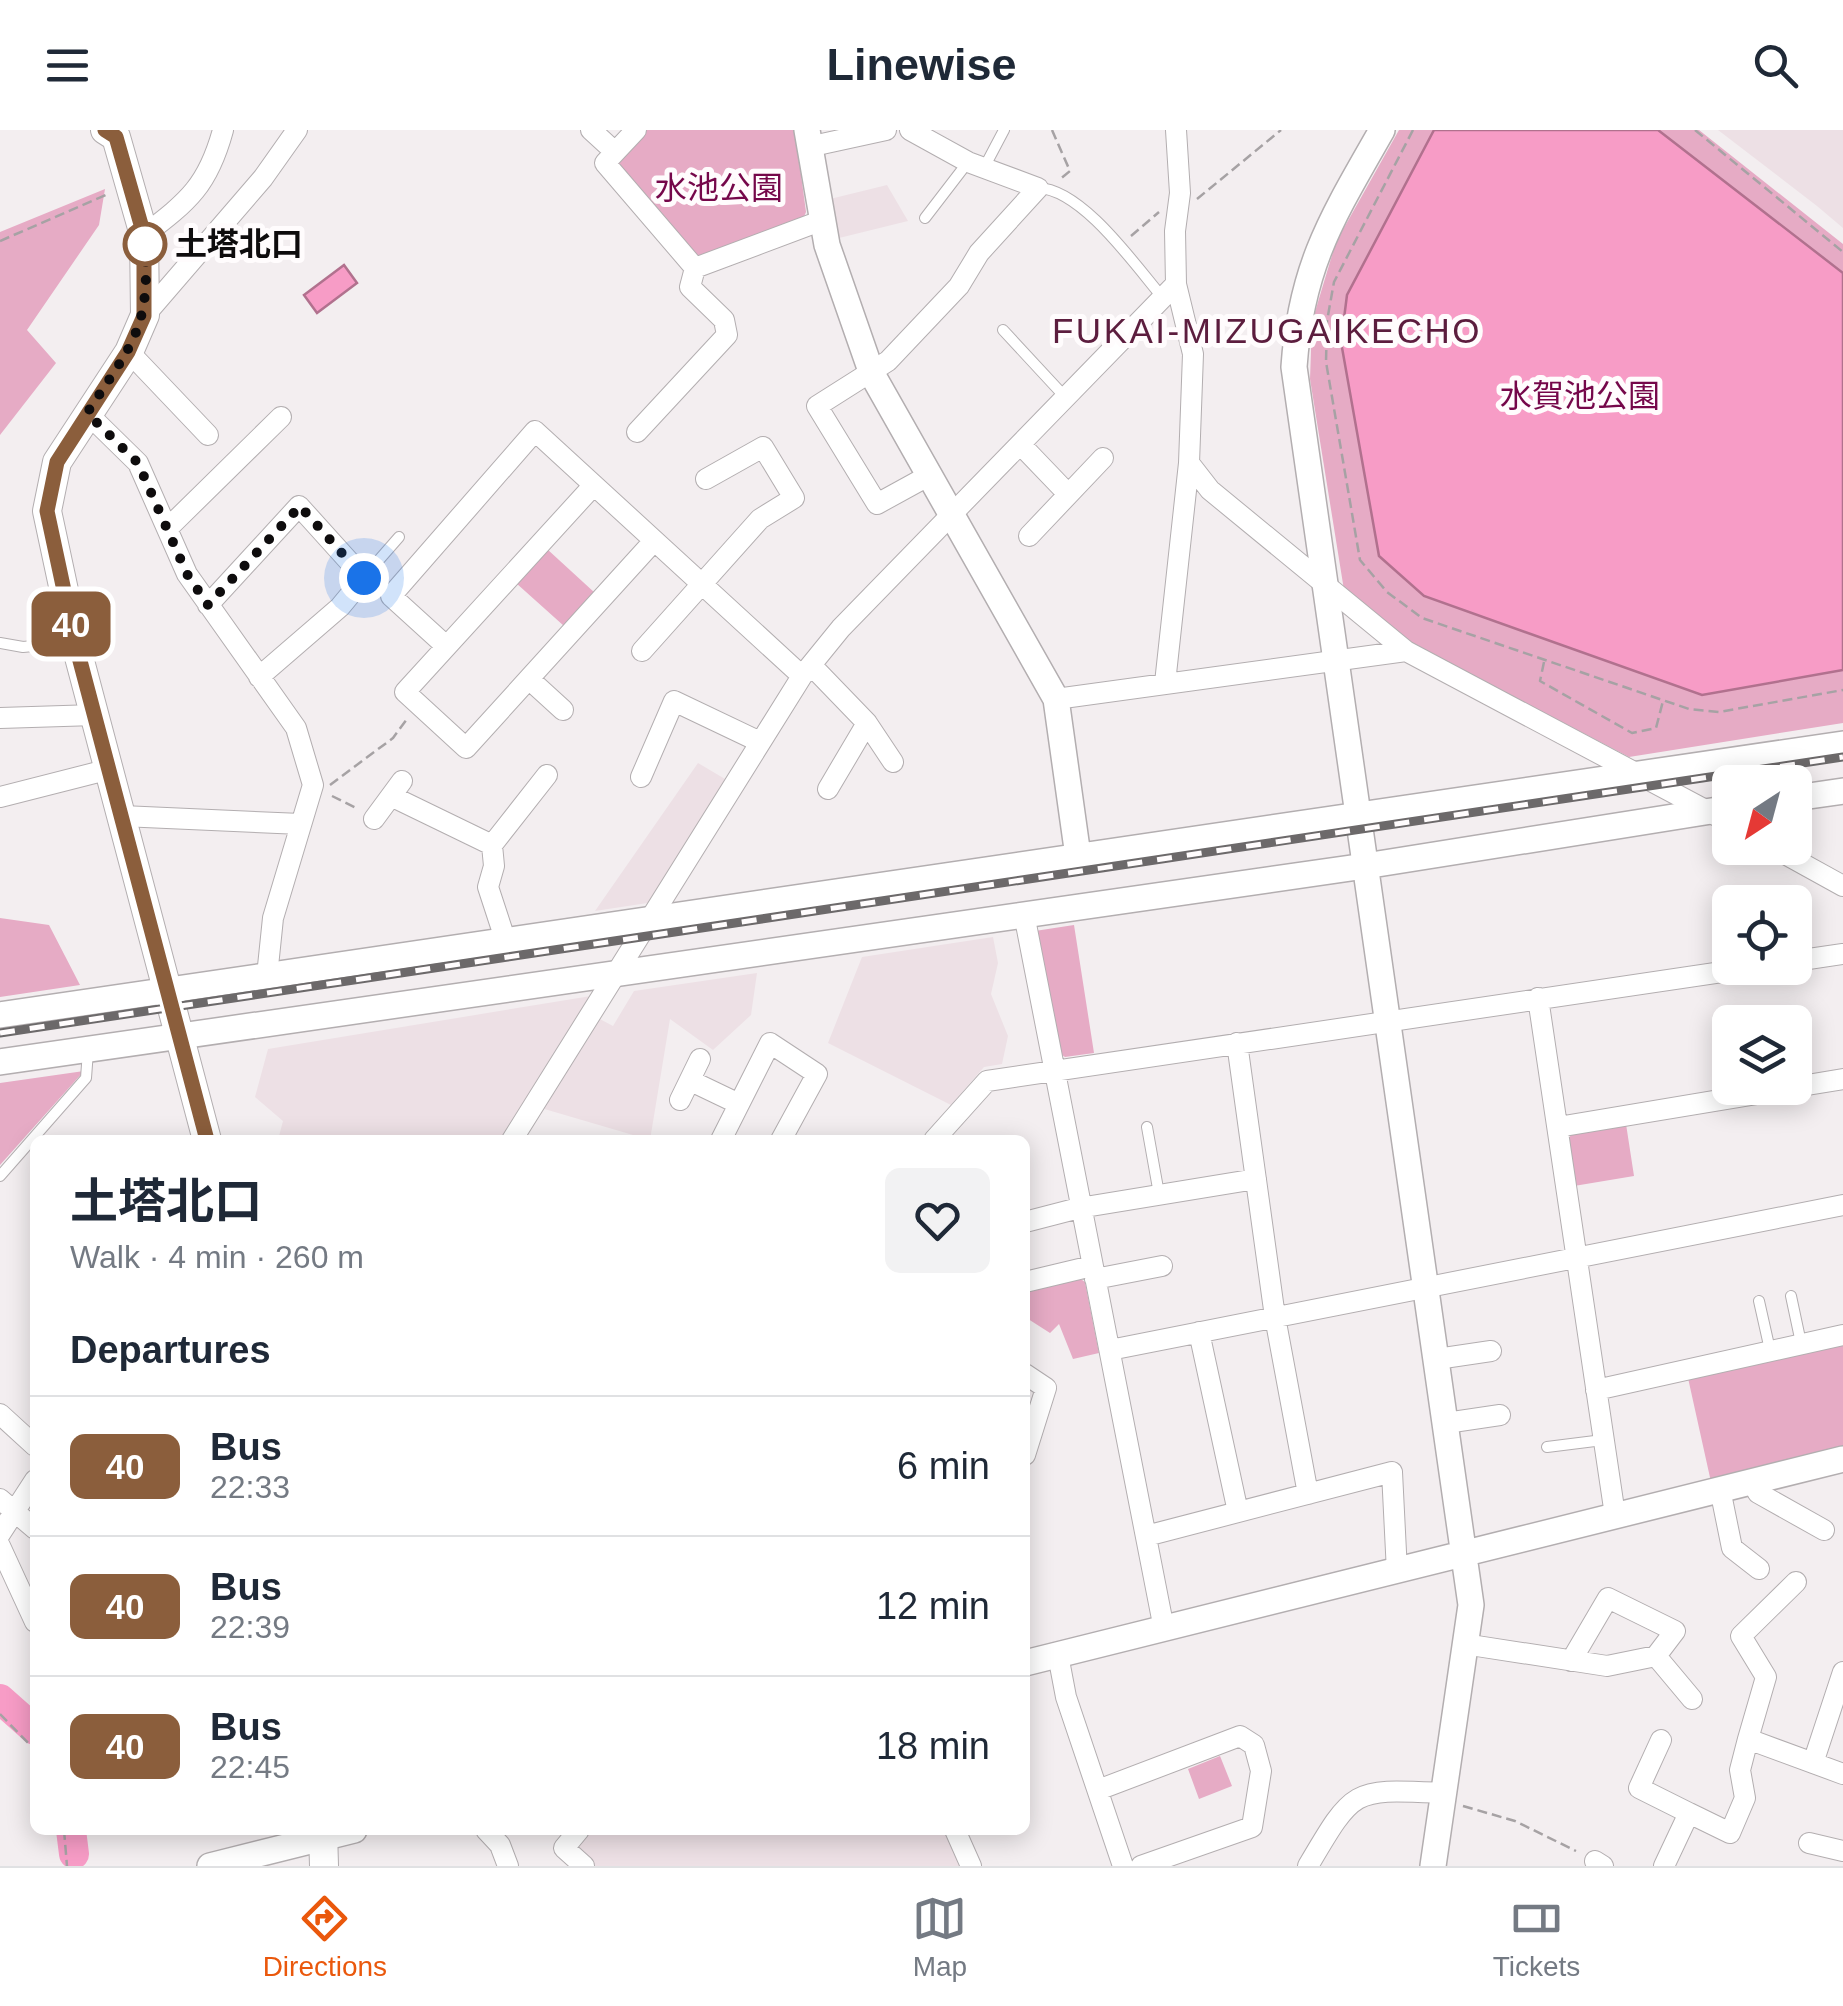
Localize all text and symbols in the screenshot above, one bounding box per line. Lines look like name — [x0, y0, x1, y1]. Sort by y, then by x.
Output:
icon: menu — [40, 38, 95, 93]
icon: search — [1748, 38, 1803, 93]
text: Linewise — [826, 39, 1017, 90]
park label: 水池公園 — [655, 170, 783, 206]
marker: 土塔北口 — [124, 223, 166, 265]
place label: 土塔北口 — [175, 226, 303, 262]
district label: FUKAI-MIZUGAIKECHO — [1052, 311, 1482, 350]
park label: 水賀池公園 — [1500, 378, 1660, 414]
your location — [339, 553, 389, 603]
line badge: 40 — [26, 592, 116, 656]
text: 40 — [52, 605, 90, 644]
north arrow — [1712, 765, 1812, 865]
map controls — [1712, 765, 1812, 1105]
button: locate — [1712, 885, 1812, 985]
button: layers — [1712, 1005, 1812, 1105]
button: heart — [885, 1168, 990, 1273]
text: 土塔北口 — [70, 1175, 262, 1228]
text: Walk · 4 min · 260 m — [70, 1239, 364, 1275]
text: Departures — [70, 1329, 271, 1371]
text: Bus — [210, 1426, 282, 1468]
text: 6 min — [897, 1445, 990, 1487]
text: 40 — [106, 1447, 144, 1486]
text: 22:33 — [210, 1469, 290, 1505]
text: Bus — [210, 1566, 282, 1608]
text: 12 min — [876, 1585, 990, 1627]
text: 40 — [106, 1587, 144, 1626]
text: 22:39 — [210, 1609, 290, 1645]
text: Bus — [210, 1706, 282, 1748]
text: 18 min — [876, 1725, 990, 1767]
text: 40 — [106, 1727, 144, 1766]
text: 22:45 — [210, 1749, 290, 1785]
tab: Directions — [263, 1891, 387, 1983]
tab: Map — [912, 1891, 967, 1983]
tab: Tickets — [1493, 1891, 1580, 1983]

